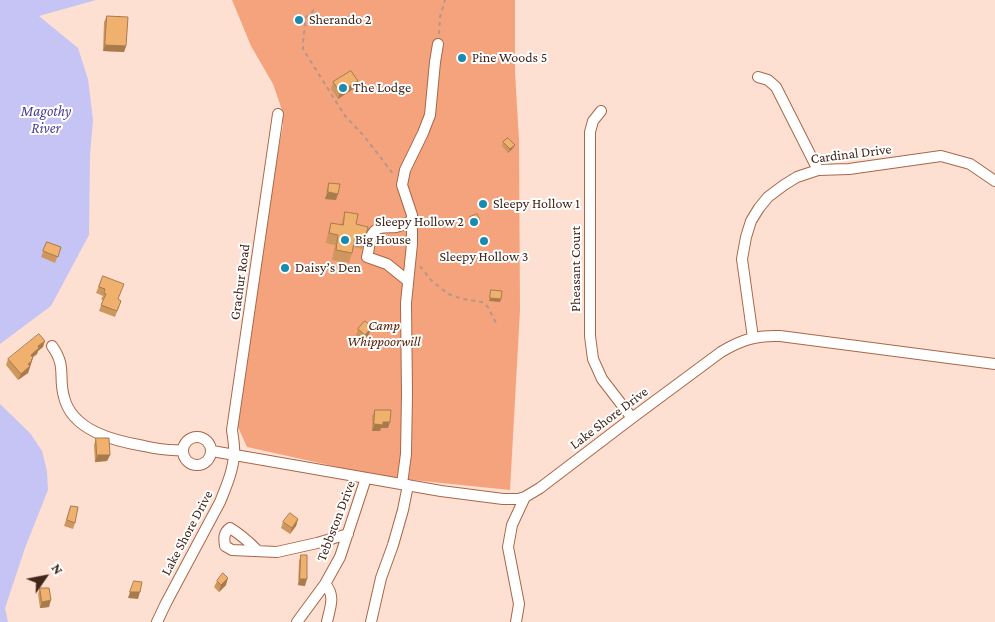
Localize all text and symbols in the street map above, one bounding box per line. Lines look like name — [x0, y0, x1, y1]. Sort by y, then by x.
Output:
place label: Sherando 2 — [309, 12, 372, 28]
marker: Sherando 2 — [293, 14, 305, 26]
place label: Pine Woods 5 — [472, 50, 547, 66]
marker: Pine Woods 5 — [456, 52, 468, 64]
place label: The Lodge — [353, 80, 411, 96]
marker: The Lodge — [337, 82, 349, 94]
water label: Magothy River — [21, 102, 71, 137]
street label: Cardinal Drive — [810, 141, 892, 167]
place label: Sleepy Hollow 1 — [493, 196, 580, 212]
marker: Sleepy Hollow 1 — [477, 198, 489, 210]
place label: Sleepy Hollow 2 — [375, 214, 464, 230]
marker: Sleepy Hollow 2 — [468, 216, 480, 228]
street label: Pheasant Court — [568, 226, 584, 312]
place label: Big House — [355, 232, 411, 248]
marker: Big House — [339, 234, 351, 246]
marker: Sleepy Hollow 3 — [478, 235, 490, 247]
street label: Grachur Road — [226, 243, 254, 321]
place label: Sleepy Hollow 3 — [440, 249, 528, 265]
place label: Daisy’s Den — [295, 260, 361, 276]
marker: Daisy’s Den — [279, 262, 291, 274]
park label: Camp Whippoorwill — [347, 318, 421, 351]
street label: Lake Shore Drive — [567, 383, 651, 453]
street label: Tebbston Drive — [313, 478, 359, 564]
street label: Lake Shore Drive — [158, 488, 216, 578]
north arrow — [20, 552, 70, 602]
text: N — [48, 560, 67, 577]

